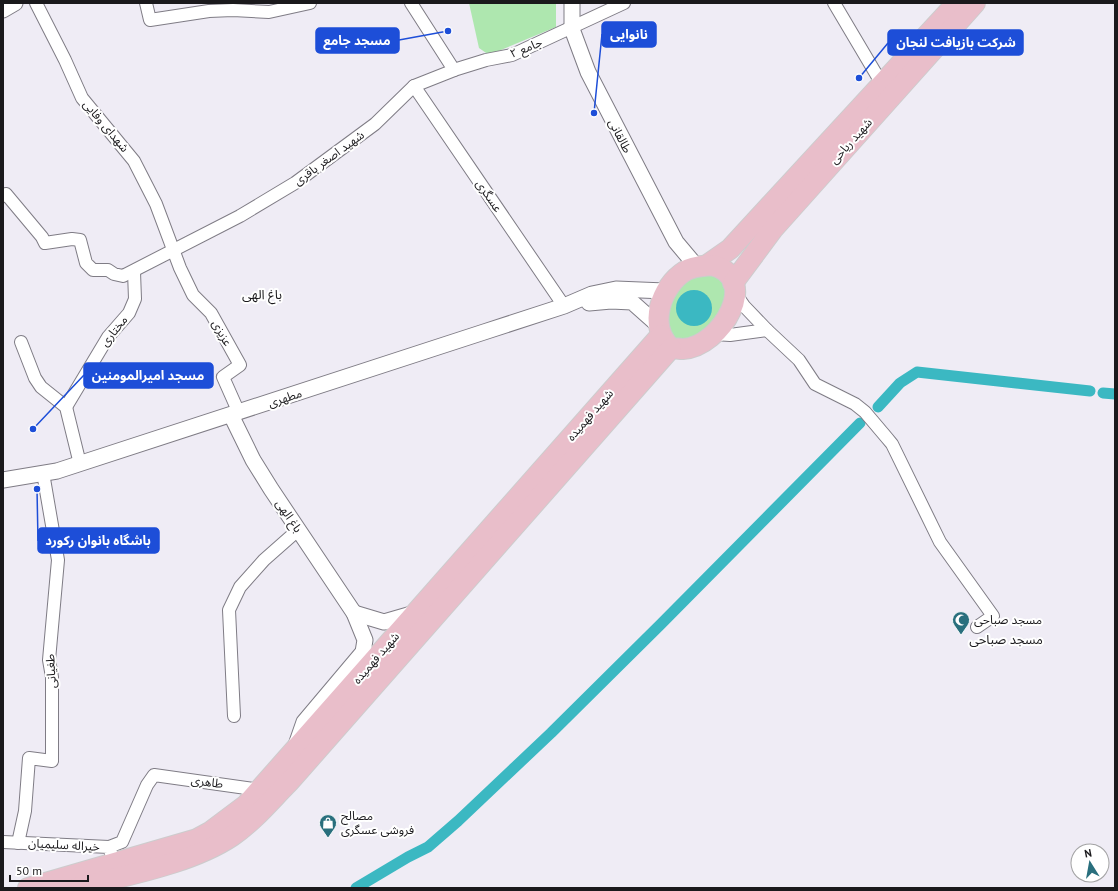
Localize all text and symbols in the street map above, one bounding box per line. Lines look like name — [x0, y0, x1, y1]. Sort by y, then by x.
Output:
callout: نانوایی — [602, 22, 656, 47]
text: نانوایی — [610, 26, 648, 43]
callout: مسجد جامع — [316, 28, 399, 53]
callout: شرکت بازیافت لنجان — [888, 30, 1023, 55]
text: مسجد جامع — [323, 32, 391, 50]
street label: جامع ۲ — [508, 34, 545, 63]
text: شرکت بازیافت لنجان — [896, 34, 1016, 51]
street label: شهدای وفایی — [80, 96, 133, 155]
street label: شهید ریاحی — [826, 115, 875, 167]
street label: طالقانی — [606, 116, 635, 155]
street label: شهید اصغر باقری — [291, 127, 367, 188]
street label: عسگری — [473, 177, 506, 215]
district label: باغ الهی — [242, 286, 282, 305]
street label: مختاری — [97, 312, 131, 349]
street label: عزیزی — [209, 317, 236, 349]
callout: مسجد امیرالمومنین — [84, 363, 213, 388]
text: مسجد امیرالمومنین — [92, 367, 204, 384]
street label: مطهری — [266, 385, 304, 410]
street label: شهید فهمیده — [563, 386, 616, 444]
street label: باغ الهی — [271, 496, 306, 536]
callout: باشگاه بانوان رکورد — [38, 528, 159, 553]
text: باشگاه بانوان رکورد — [45, 532, 151, 549]
mosque icon: مسجد صباحی — [951, 610, 971, 635]
place label: مسجد صباحی — [974, 612, 1042, 627]
street label: شهید فهمیده — [349, 629, 402, 687]
district label: مسجد صباحی — [969, 631, 1043, 648]
street label: طغیانی — [42, 653, 59, 689]
street label: طاهری — [190, 772, 224, 791]
place label: مصالح فروشی عسگری — [341, 808, 414, 837]
shop icon: مصالح فروشی عسگری — [318, 813, 338, 838]
street label: خیراله سلیمیان — [28, 835, 100, 854]
north arrow — [1070, 843, 1110, 883]
text: N — [1083, 846, 1093, 861]
scale bar — [10, 857, 88, 883]
text: 50 m — [16, 863, 42, 878]

